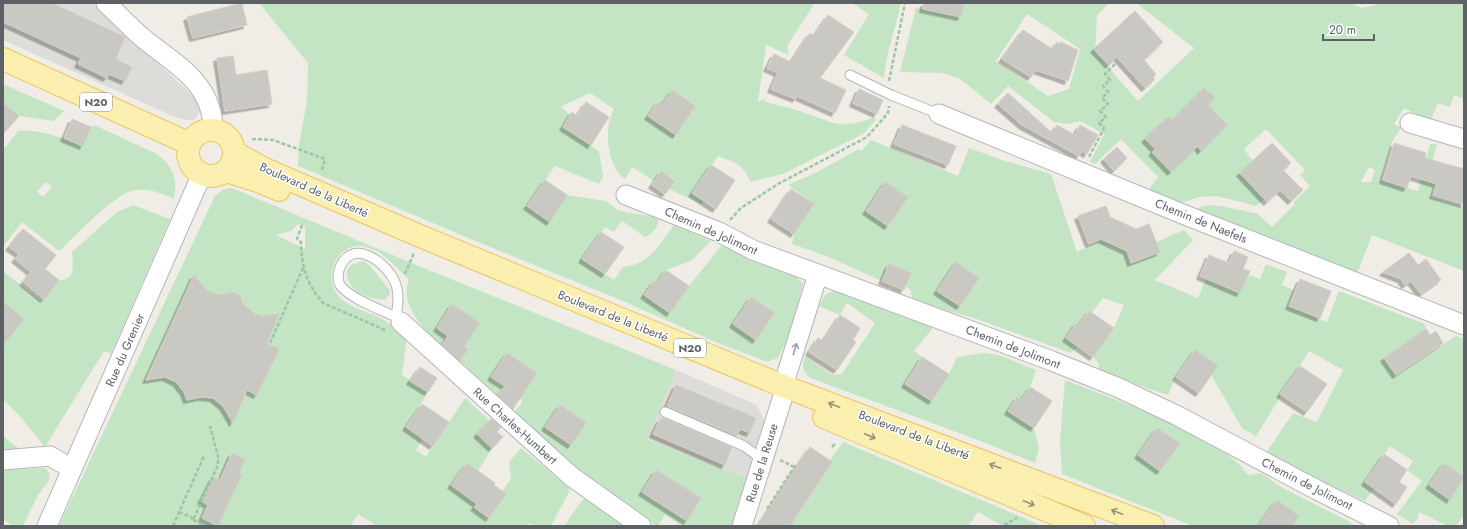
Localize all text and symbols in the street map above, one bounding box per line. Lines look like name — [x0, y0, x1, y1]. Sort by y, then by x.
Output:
scale bar — [1323, 16, 1374, 42]
text: 20 m — [1329, 21, 1356, 39]
road number: N20 — [80, 93, 112, 111]
street label: Boulevard de la Liberté — [257, 158, 371, 222]
street label: Chemin de Naefels — [1152, 194, 1250, 248]
street label: Chemin de Jolimont — [662, 202, 760, 260]
street label: Boulevard de la Liberté — [555, 286, 671, 346]
street label: Rue du Grenier — [101, 310, 150, 390]
street label: Chemin de Jolimont — [963, 321, 1063, 373]
road number: N20 — [674, 339, 706, 357]
one-way arrow — [792, 343, 799, 356]
street label: Rue Charles-Humbert — [469, 383, 561, 469]
one-way arrow — [828, 401, 840, 409]
street label: Boulevard de la Liberté — [856, 406, 972, 464]
street label: Rue de la Reuse — [741, 421, 783, 505]
one-way arrow — [864, 433, 876, 441]
street label: Chemin de Jolimont — [1258, 453, 1356, 515]
one-way arrow — [989, 462, 1002, 469]
one-way arrow — [1022, 500, 1034, 507]
one-way arrow — [1111, 507, 1123, 515]

